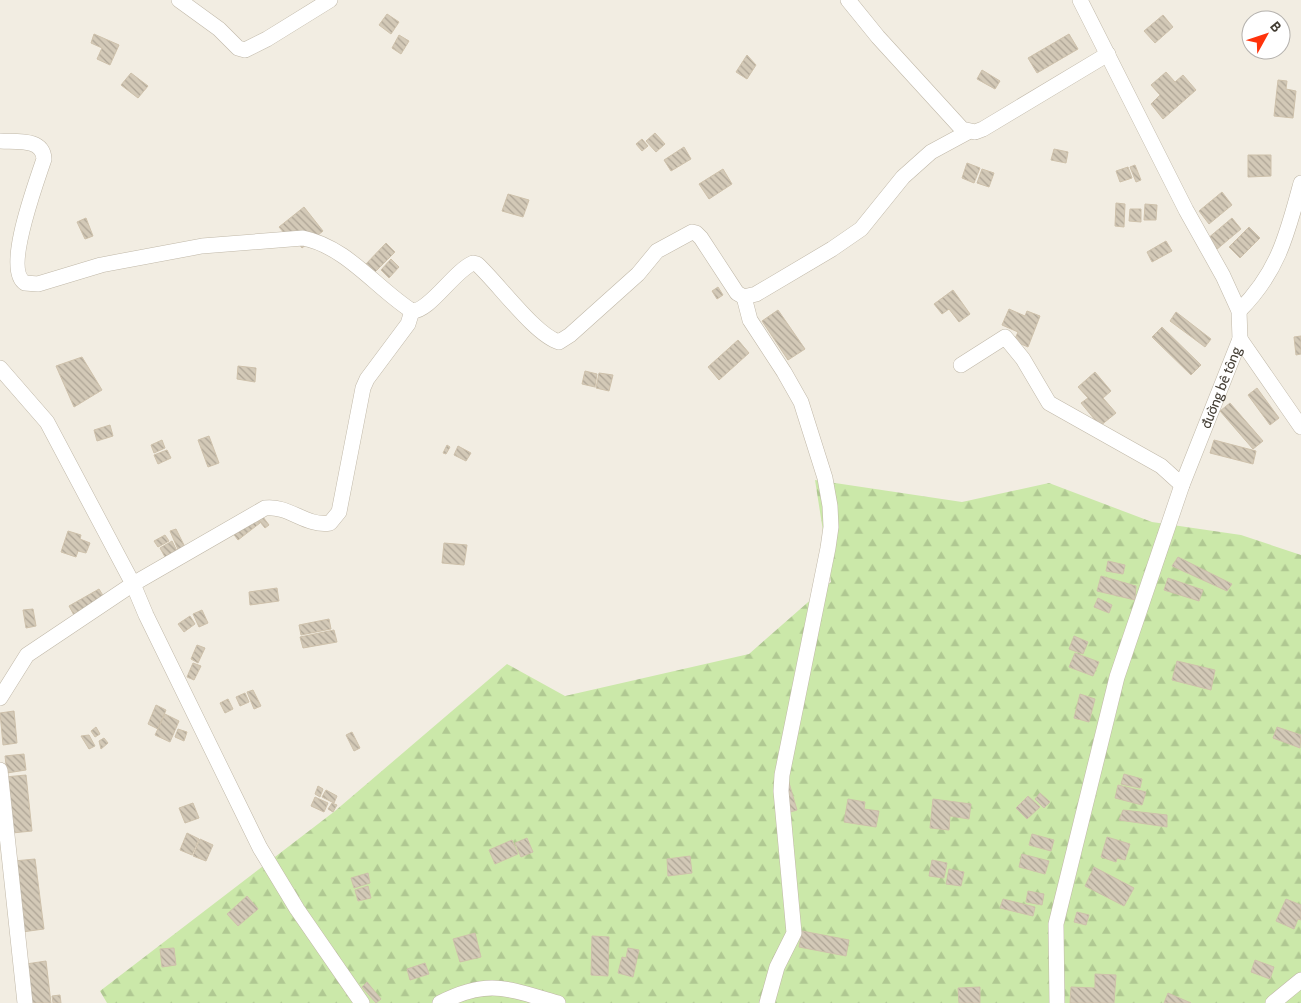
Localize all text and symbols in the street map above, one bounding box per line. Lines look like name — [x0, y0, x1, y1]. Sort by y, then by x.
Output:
north arrow — [1241, 10, 1291, 60]
text: B — [1266, 18, 1286, 36]
street label: đường bê tông — [1196, 343, 1245, 431]

